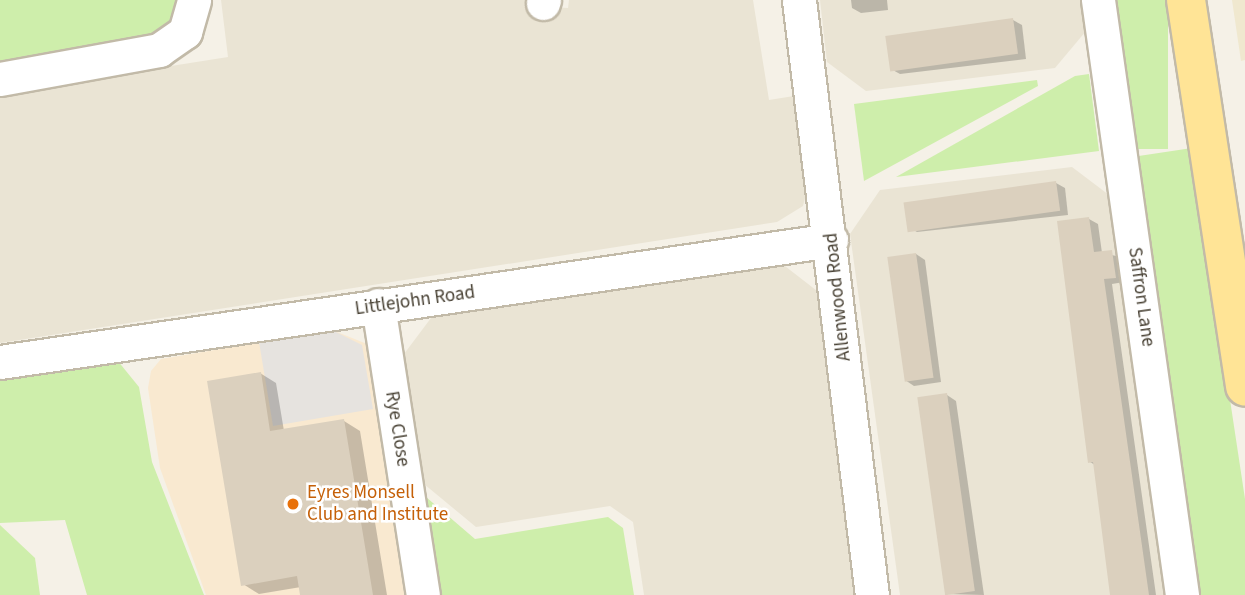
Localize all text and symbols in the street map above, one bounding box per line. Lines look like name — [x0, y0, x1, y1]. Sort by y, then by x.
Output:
street label: Allenwood Road — [820, 232, 856, 362]
street label: Saffron Lane — [1123, 246, 1159, 348]
street label: Littlejohn Road — [354, 281, 476, 321]
street label: Rye Close — [380, 390, 414, 468]
place label: Eyres Monsell Club and Institute — [307, 482, 448, 526]
marker: Eyres Monsell Club and Institute — [285, 496, 301, 512]

